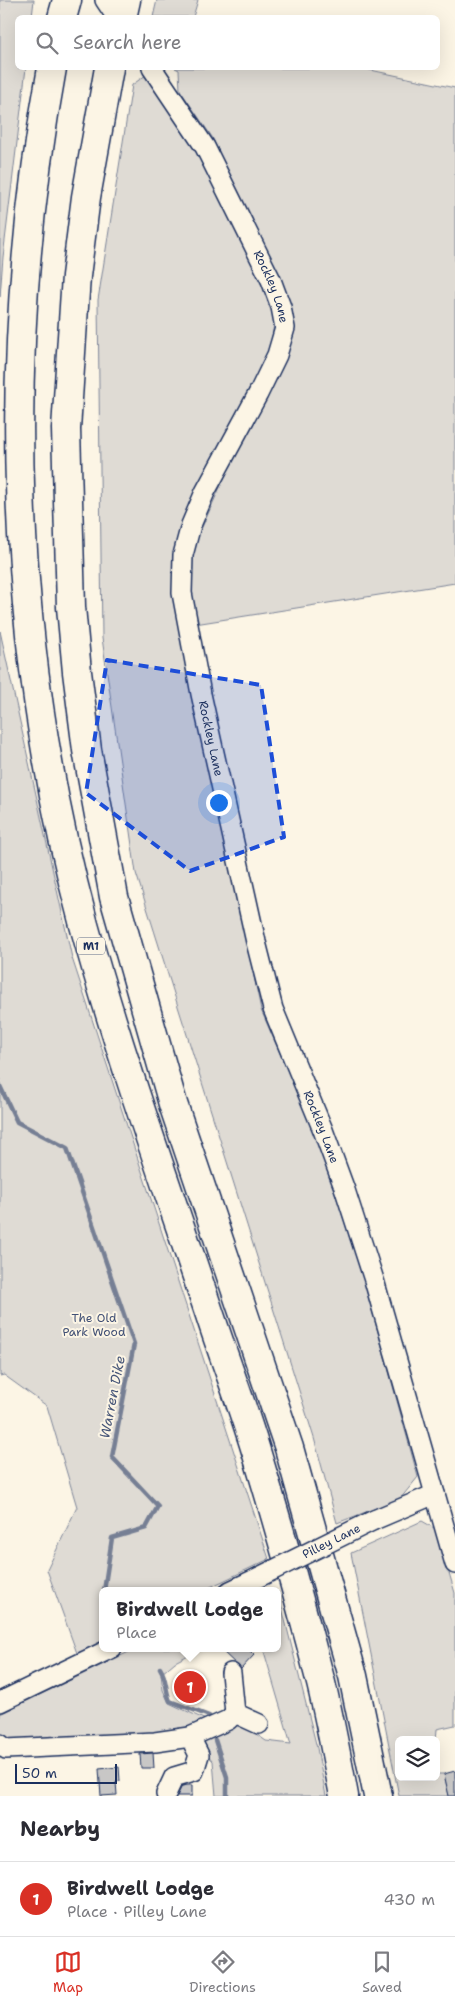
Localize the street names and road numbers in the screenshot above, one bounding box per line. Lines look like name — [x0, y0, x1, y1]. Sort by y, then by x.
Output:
street label: Rockley Lane — [250, 248, 292, 324]
street label: Rockley Lane — [195, 699, 227, 778]
road number: M1 — [77, 938, 105, 954]
street label: Rockley Lane — [300, 1088, 343, 1166]
street label: Pilley Lane — [300, 1520, 363, 1562]

